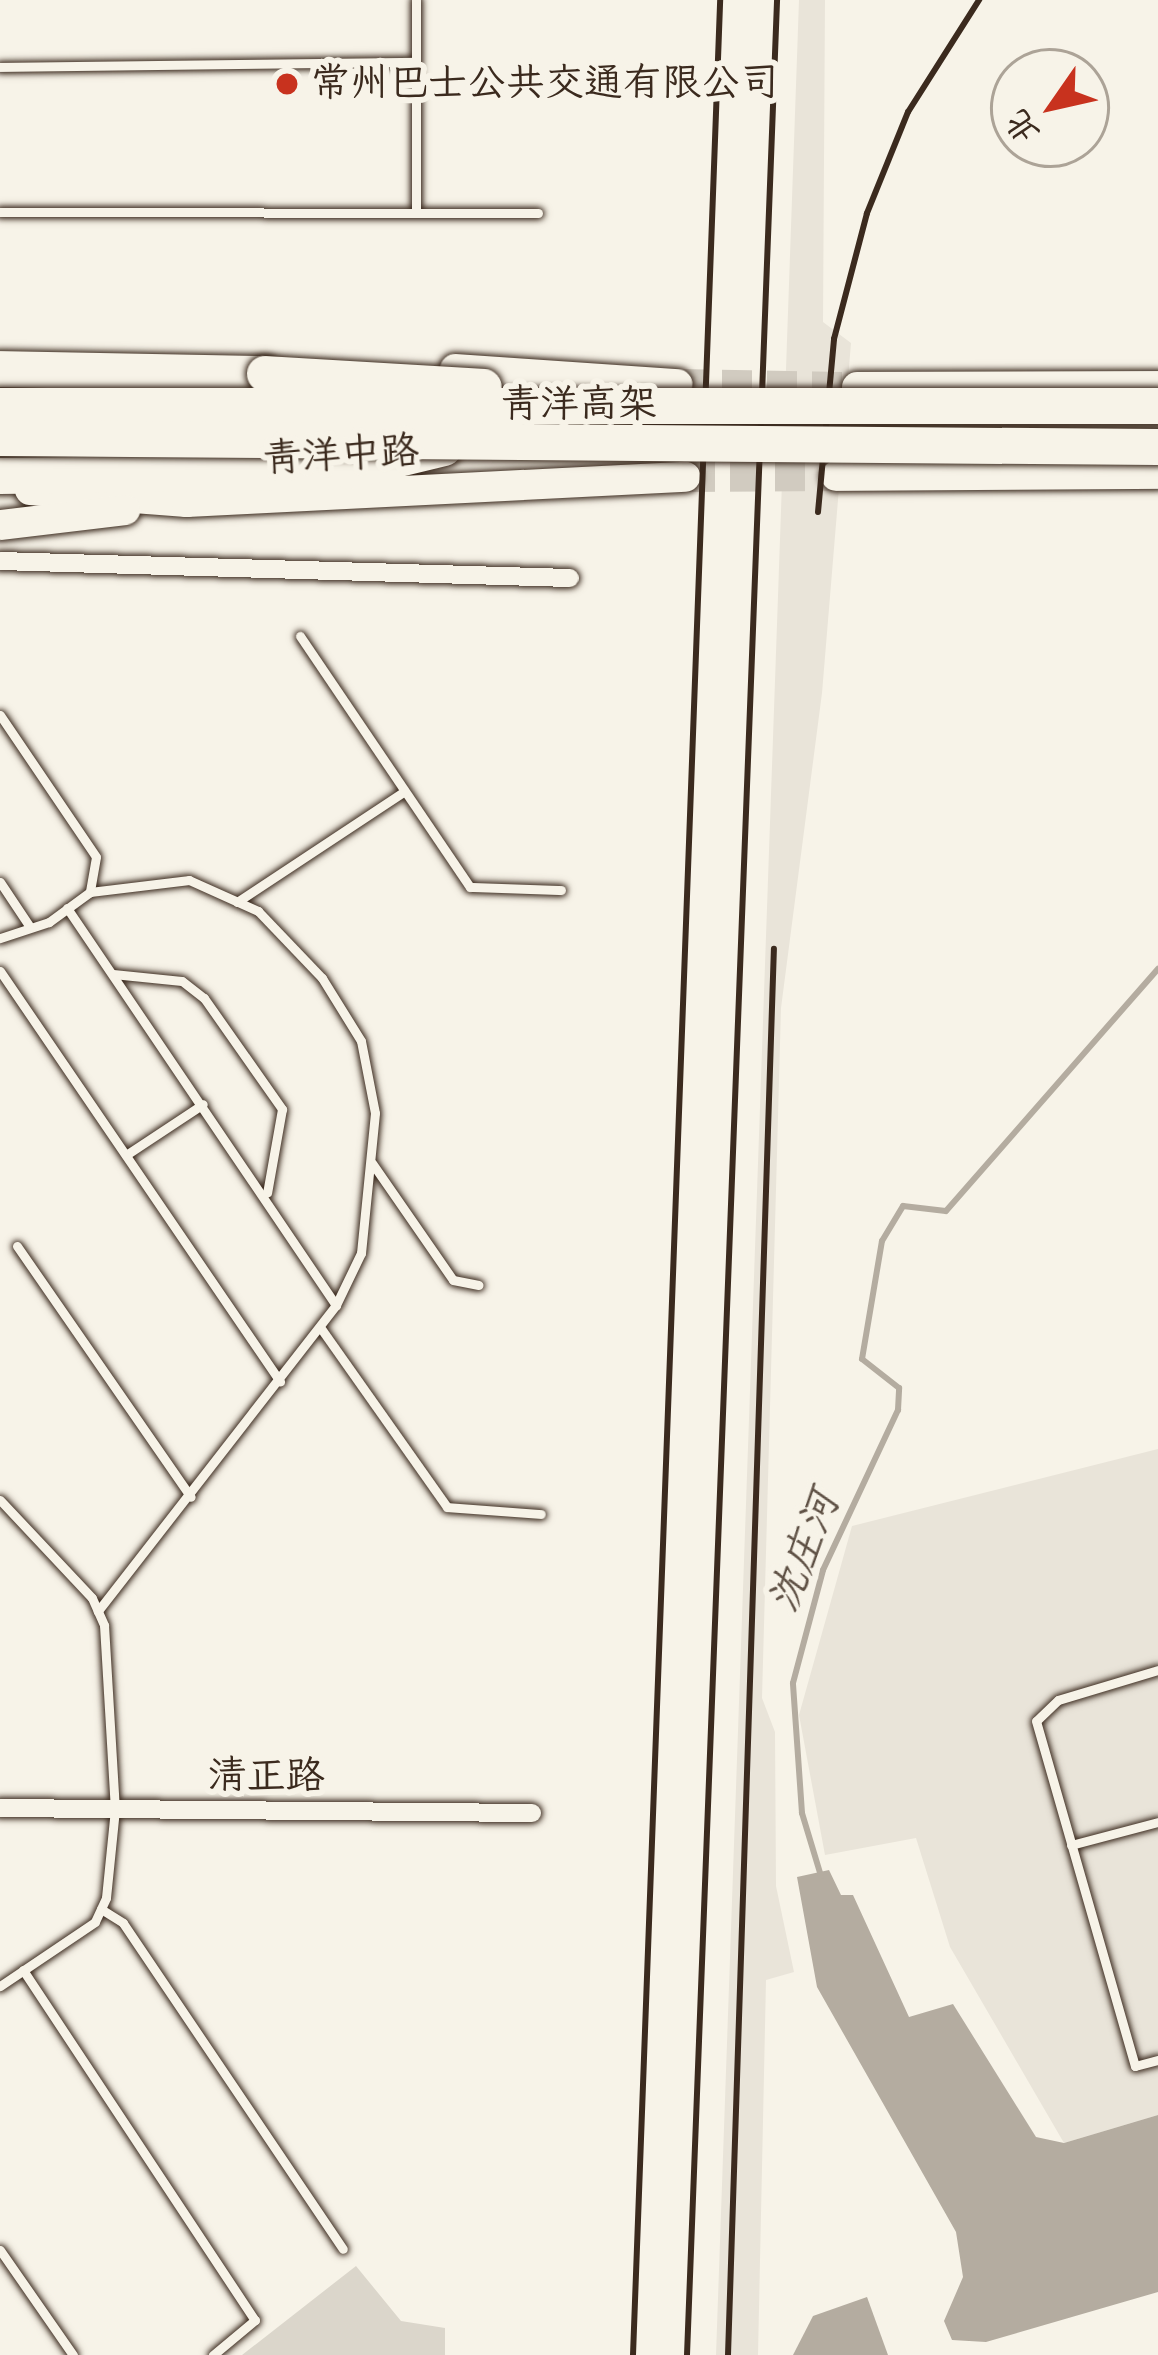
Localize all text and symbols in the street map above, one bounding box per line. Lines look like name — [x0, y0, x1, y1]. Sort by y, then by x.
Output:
north arrow — [990, 48, 1110, 168]
place label: 常州巴士公共交通有限公司 — [311, 61, 779, 107]
marker: 常州巴士公共交通有限公司 — [274, 71, 300, 97]
text: 北 — [994, 100, 1051, 153]
street label: 青洋高架 — [501, 382, 657, 428]
street label: 青洋中路 — [262, 429, 420, 483]
water label: 沈庄河 — [759, 1484, 851, 1620]
street label: 清正路 — [208, 1754, 324, 1800]

